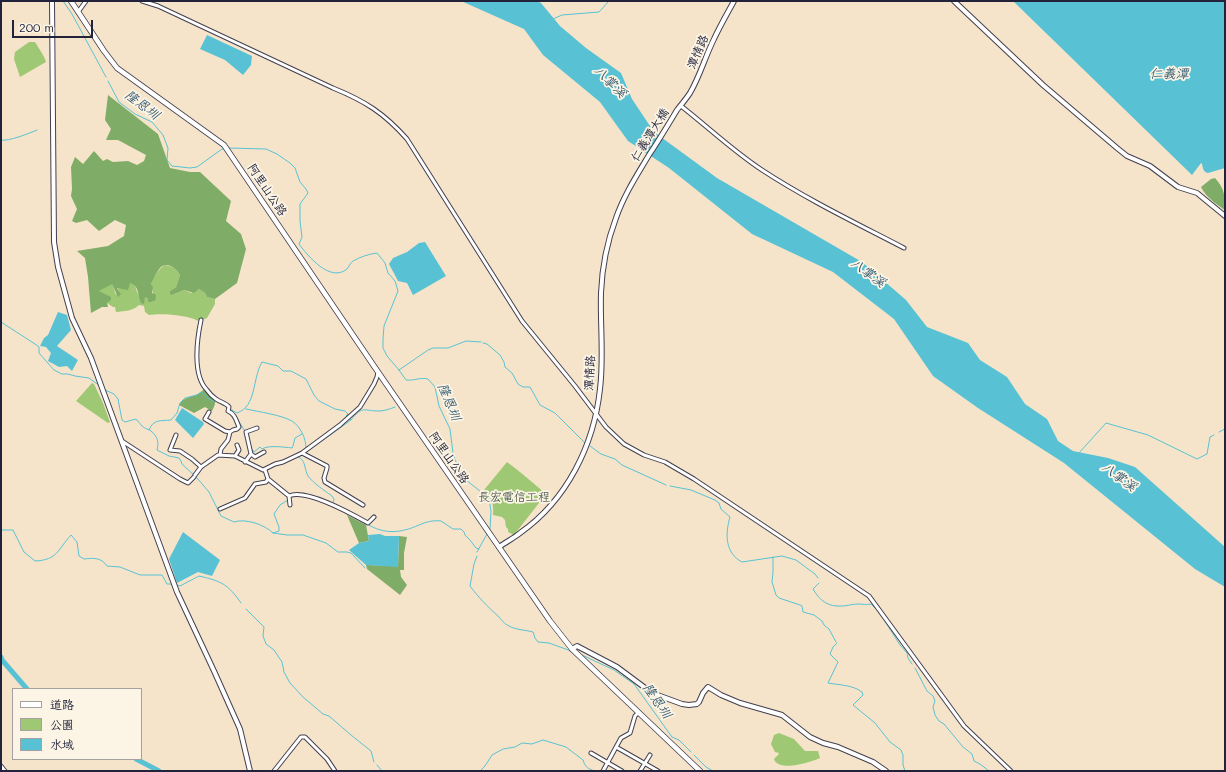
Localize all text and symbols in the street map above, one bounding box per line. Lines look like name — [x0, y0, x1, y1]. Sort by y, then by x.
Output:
scale bar — [14, 12, 95, 38]
text: 200 m — [19, 19, 54, 35]
street label: 潭情路 — [684, 33, 712, 71]
water label: 八掌溪 — [591, 63, 629, 101]
water label: 仁義潭 — [1150, 66, 1188, 82]
water label: 隆恩圳 — [122, 87, 162, 123]
street label: 仁義潭大橋 — [628, 106, 672, 164]
street label: 阿里山公路 — [244, 161, 290, 219]
water label: 八掌溪 — [848, 255, 888, 291]
street label: 潭情路 — [582, 355, 598, 391]
water label: 隆恩圳 — [434, 381, 464, 423]
street label: 阿里山公路 — [426, 429, 472, 487]
water label: 八掌溪 — [1099, 459, 1139, 495]
park label: 長宏電信工程 — [478, 490, 550, 504]
water label: 隆恩圳 — [639, 681, 675, 721]
legend — [12, 688, 142, 760]
text: 道路 — [50, 696, 74, 712]
text: 公園 — [50, 716, 74, 732]
text: 水域 — [50, 736, 74, 752]

